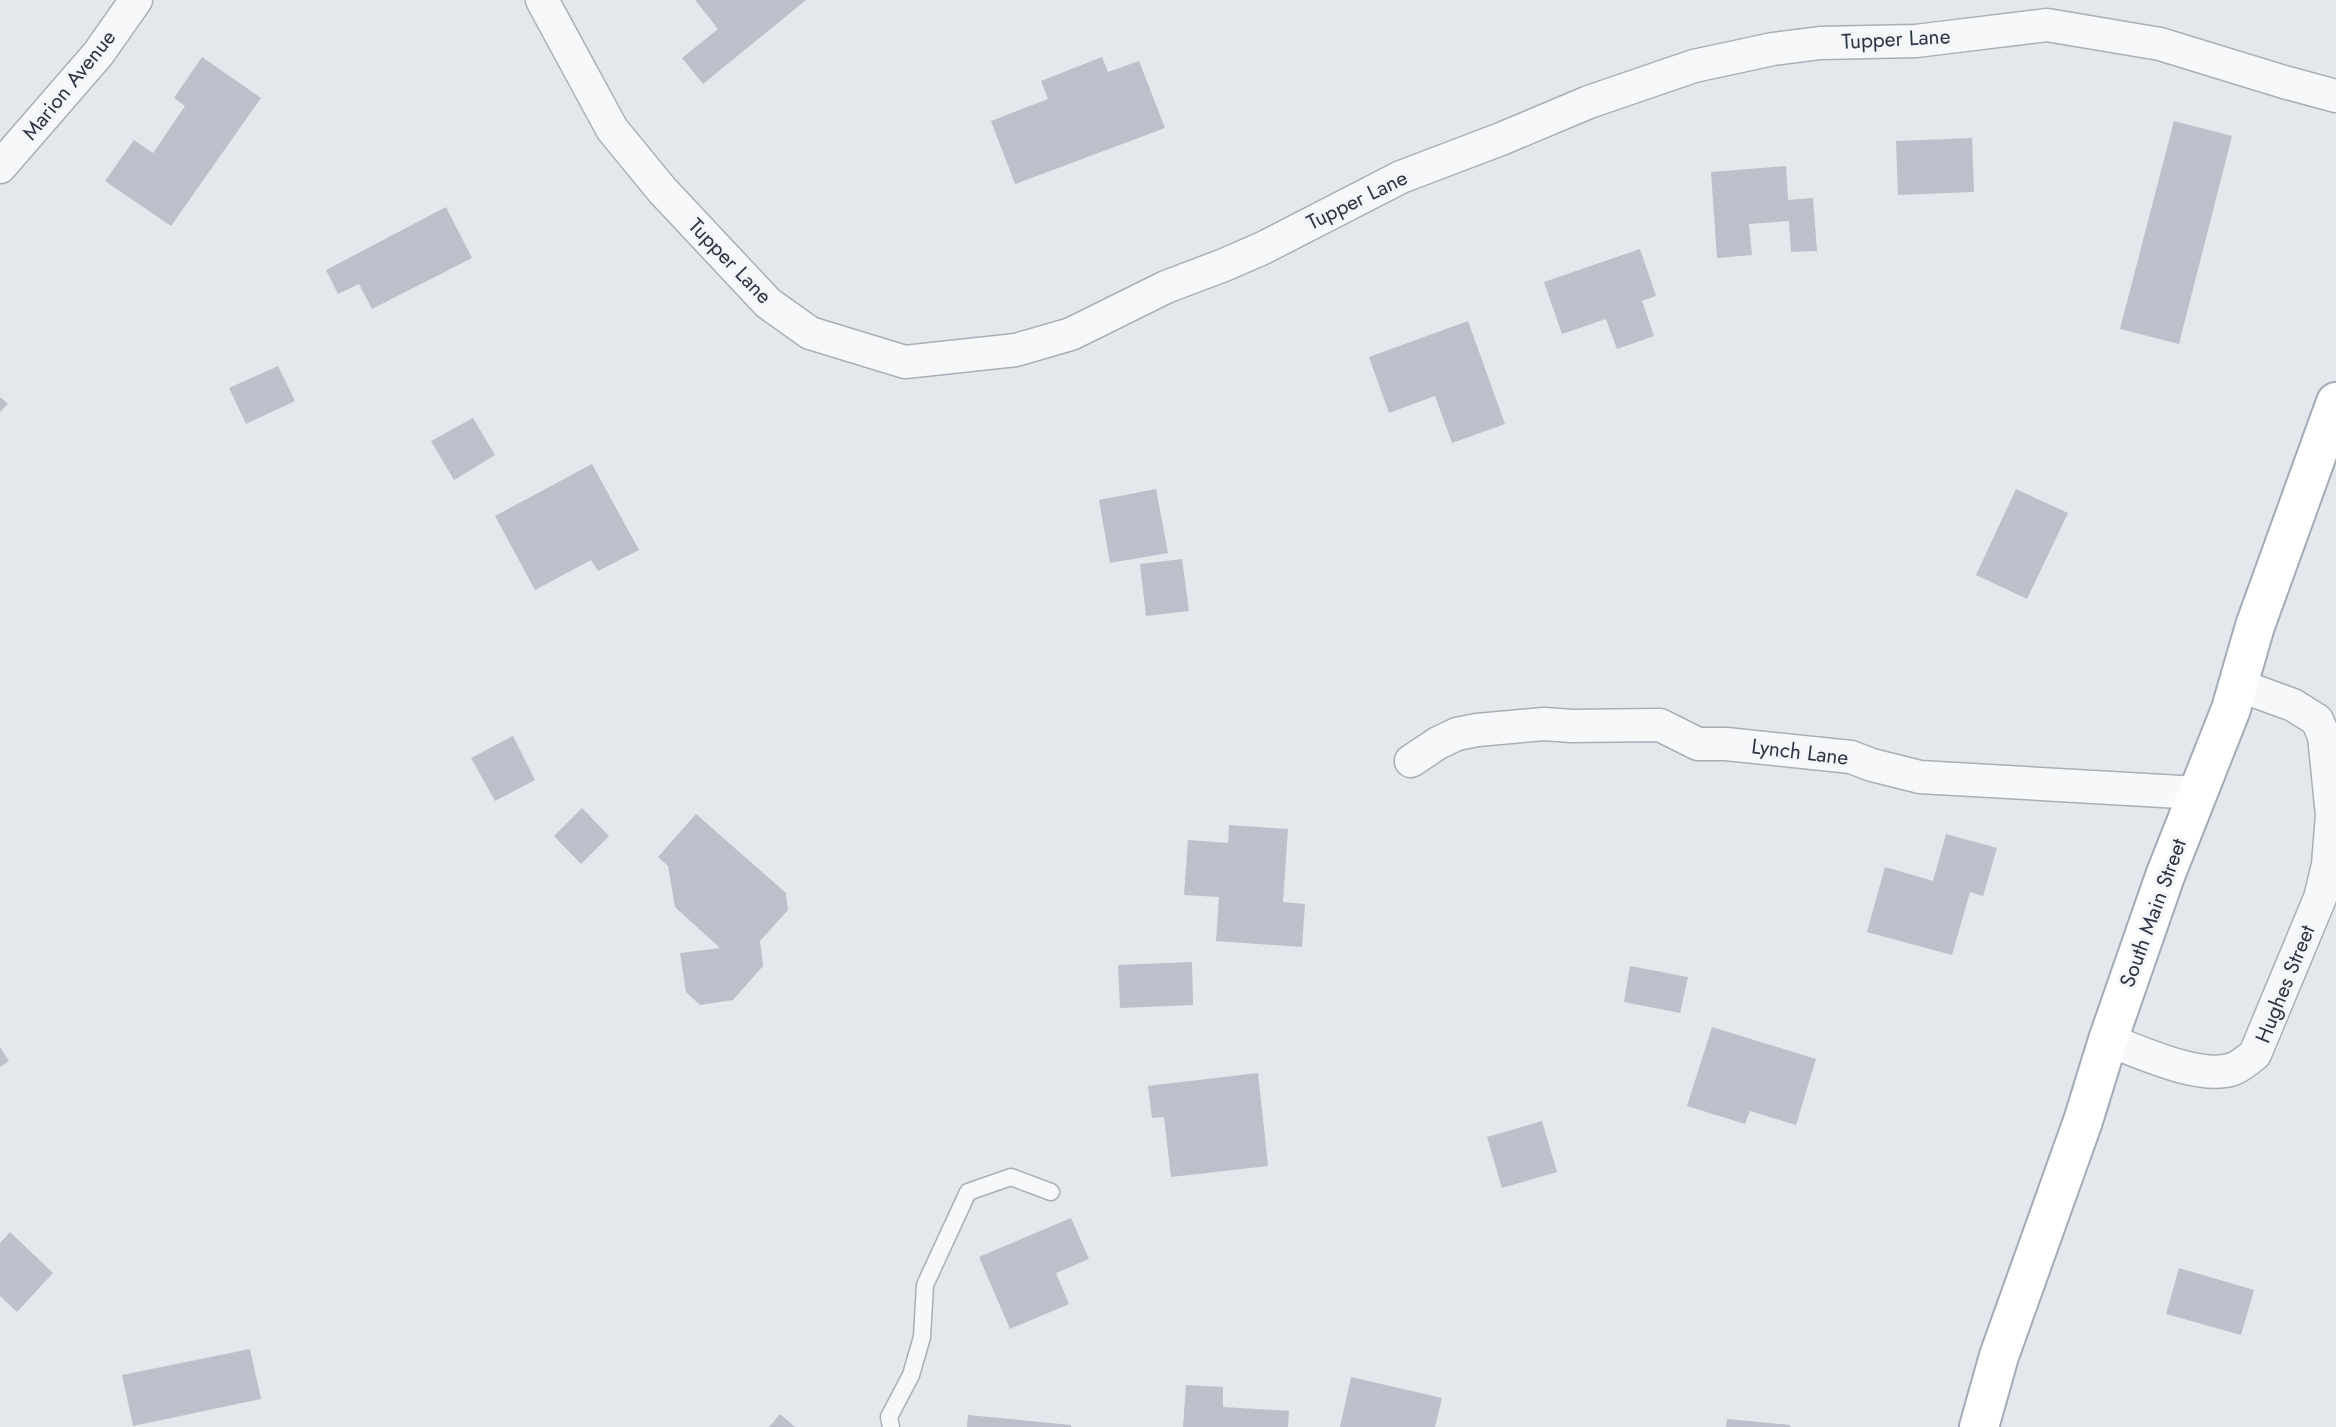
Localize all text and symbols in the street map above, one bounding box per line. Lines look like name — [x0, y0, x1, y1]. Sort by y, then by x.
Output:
street label: Tupper Lane — [1841, 21, 1951, 57]
street label: Marion Avenue — [15, 23, 123, 147]
street label: Tupper Lane — [1302, 163, 1413, 237]
street label: Tupper Lane — [681, 211, 779, 311]
street label: Lynch Lane — [1750, 731, 1850, 773]
street label: South Main Street — [2112, 834, 2194, 992]
street label: Hughes Street — [2248, 921, 2322, 1047]

